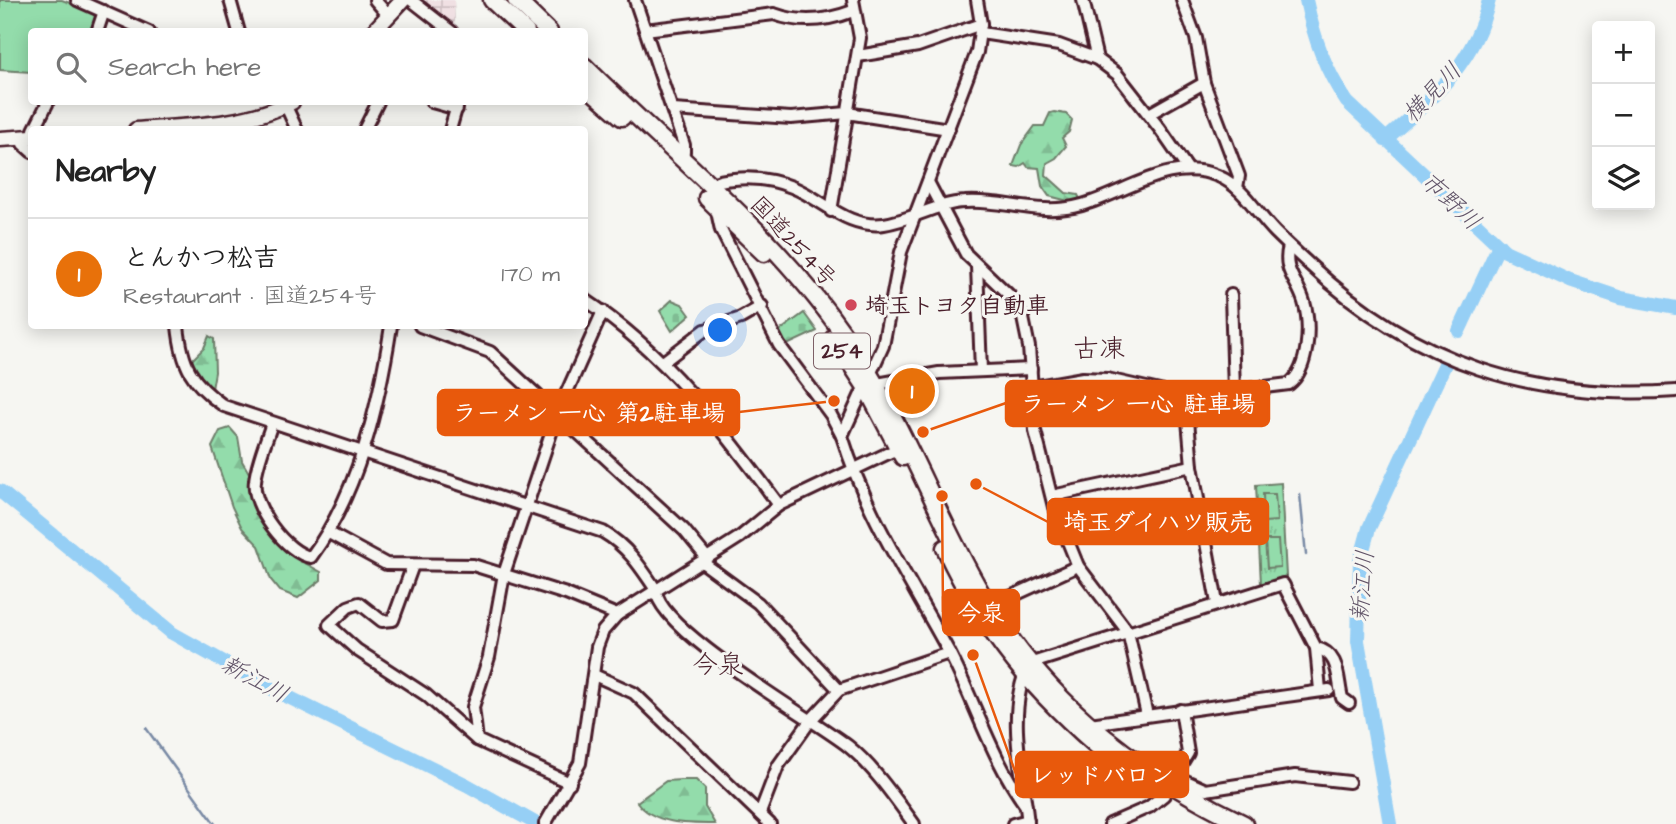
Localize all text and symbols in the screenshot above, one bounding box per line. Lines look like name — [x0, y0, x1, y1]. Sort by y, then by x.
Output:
map controls — [1592, 21, 1655, 210]
button: + — [1592, 21, 1655, 84]
search box — [28, 28, 588, 105]
icon: search — [52, 48, 90, 86]
text: Search here — [108, 49, 261, 85]
water label: 横見川 — [1395, 55, 1470, 130]
button: − — [1592, 84, 1655, 147]
button: layers — [1592, 147, 1655, 210]
text: Nearby — [56, 151, 156, 193]
water label: 市野川 — [1412, 165, 1488, 239]
street label: 国道254号 — [743, 189, 844, 294]
text: とんかつ松吉 — [123, 240, 279, 276]
text: 1 — [78, 258, 80, 290]
text: 170 m — [501, 258, 560, 290]
text: Restaurant · 国道254号 — [123, 280, 377, 312]
place label: 埼玉トヨタ自動車 — [865, 290, 1049, 322]
marker: 埼玉トヨタ自動車 — [843, 297, 859, 313]
your location — [703, 313, 737, 347]
district label: 古凍 — [1073, 331, 1125, 367]
road number: 254 — [814, 334, 870, 368]
pin: 1 — [889, 365, 935, 417]
callout: ラーメン 一心 駐車場 — [1006, 381, 1269, 426]
text: ラーメン 一心 駐車場 — [1020, 388, 1256, 422]
callout: ラーメン 一心 第2駐車場 — [438, 390, 739, 435]
text: ラーメン 一心 第2駐車場 — [453, 397, 725, 431]
callout: 埼玉ダイハツ販売 — [1048, 499, 1268, 544]
text: 埼玉ダイハツ販売 — [1063, 506, 1253, 540]
water label: 新江川 — [1343, 549, 1383, 623]
callout: 今泉 — [943, 590, 1019, 635]
text: 今泉 — [957, 597, 1005, 631]
district label: 今泉 — [692, 647, 744, 683]
water label: 新江川 — [215, 648, 294, 712]
callout: レッドバロン — [1016, 752, 1188, 797]
text: レッドバロン — [1030, 759, 1174, 793]

